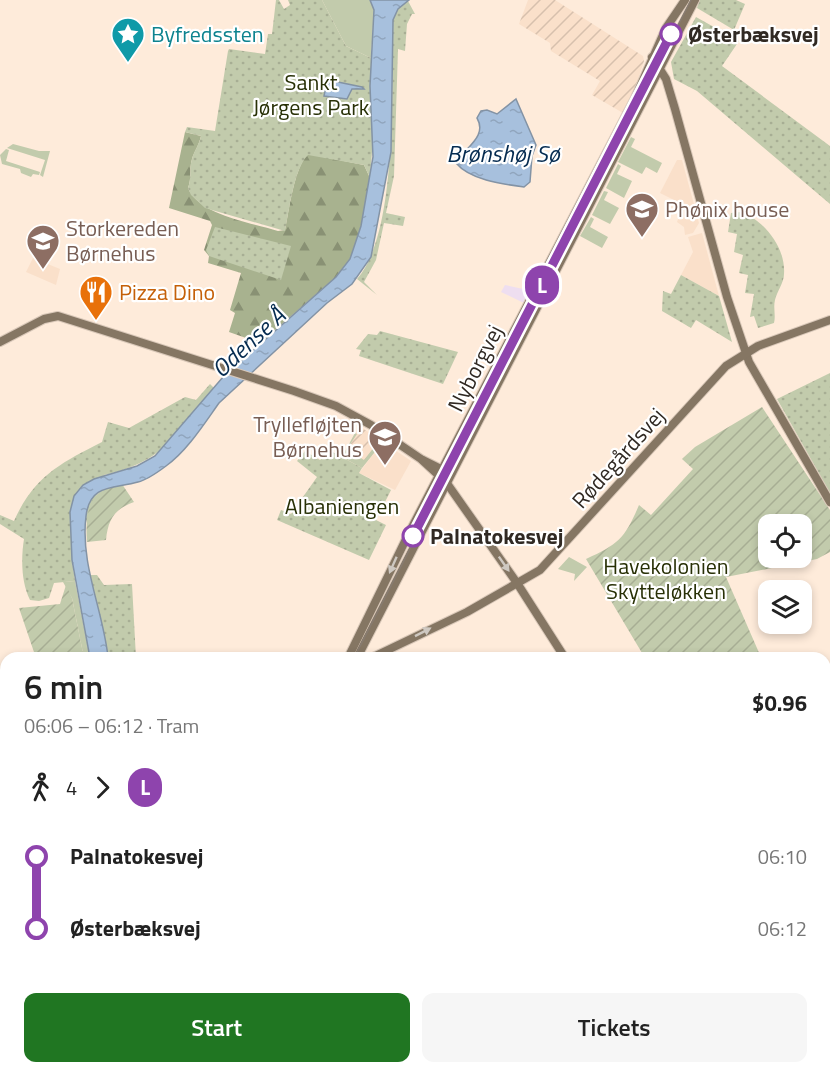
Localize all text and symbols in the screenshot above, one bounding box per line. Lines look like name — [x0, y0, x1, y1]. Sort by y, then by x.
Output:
place icon: Byfredssten — [110, 16, 146, 63]
place label: Byfredssten — [151, 17, 264, 51]
place label: Østerbæksvej — [688, 17, 819, 51]
marker: Østerbæksvej — [660, 23, 682, 45]
park label: Sankt Jørgens Park — [253, 65, 370, 124]
water label: Brønshøj Sø — [446, 135, 561, 171]
school or university icon: Phønix house — [624, 191, 660, 238]
place label: Phønix house — [665, 192, 789, 226]
place label: Storkereden Børnehus — [66, 211, 179, 270]
school or university icon: Storkereden Børnehus — [25, 223, 61, 270]
line badge: L — [522, 266, 562, 304]
text: L — [537, 269, 547, 301]
restaurant icon: Pizza Dino — [78, 274, 114, 321]
place label: Pizza Dino — [119, 275, 215, 309]
water label: Odense Å — [203, 298, 294, 386]
street label: Nyborgvej — [439, 319, 511, 417]
street label: Rødegårdsvej — [563, 400, 673, 516]
place label: Tryllefløjten Børnehus — [253, 407, 362, 466]
school or university icon: Tryllefløjten Børnehus — [367, 419, 403, 466]
park label: Albaniengen — [285, 489, 399, 523]
map controls — [758, 514, 812, 634]
button: locate — [758, 514, 812, 568]
place label: Palnatokesvej — [430, 519, 564, 553]
marker: Palnatokesvej — [402, 525, 424, 547]
park label: Havekolonien Skytteløkken — [603, 549, 729, 608]
one-way arrow — [498, 556, 509, 572]
one-way arrow — [389, 557, 398, 574]
button: layers — [758, 580, 812, 634]
one-way arrow — [415, 627, 432, 637]
text: 6 min — [24, 662, 103, 712]
text: $0.96 — [752, 686, 807, 720]
text: 06:06 – 06:12 · Tram — [24, 710, 199, 741]
icon: walk — [24, 771, 57, 804]
icon: forward — [86, 771, 119, 804]
text: L — [140, 771, 150, 803]
text: 4 — [66, 772, 77, 803]
text: Palnatokesvej — [70, 839, 204, 873]
text: 06:10 — [758, 841, 807, 872]
text: Østerbæksvej — [70, 911, 201, 945]
text: 06:12 — [758, 913, 807, 944]
button: Start — [24, 993, 410, 1062]
button: Tickets — [422, 993, 807, 1062]

